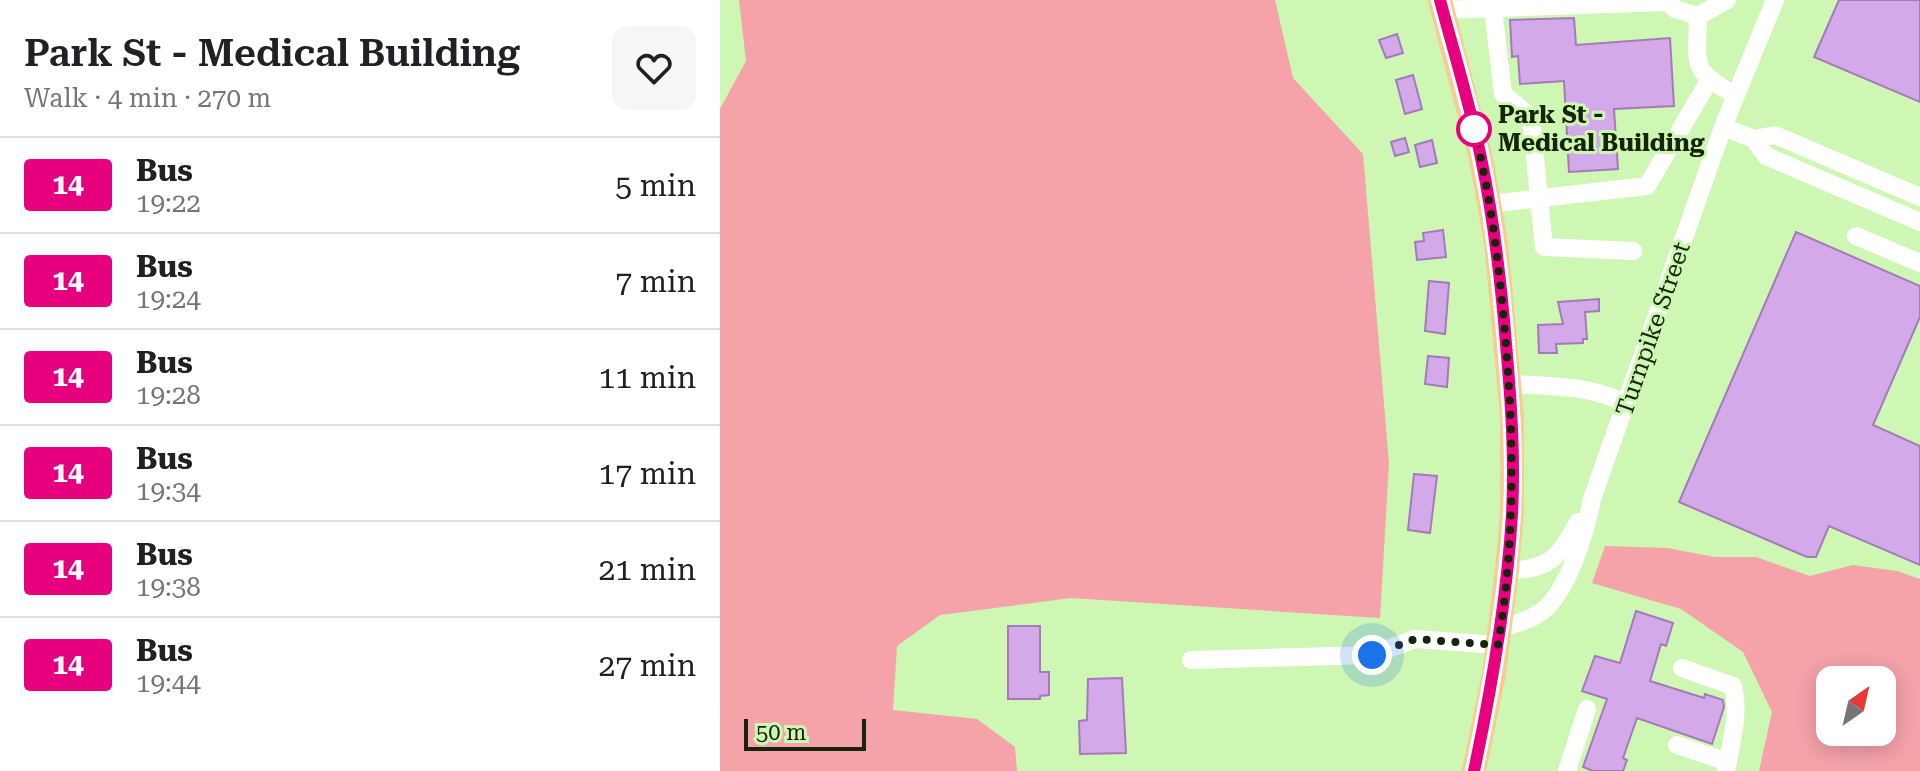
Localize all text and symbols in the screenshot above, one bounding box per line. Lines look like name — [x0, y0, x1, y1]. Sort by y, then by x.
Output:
button: heart — [612, 26, 696, 110]
text: Park St - Medical Building — [24, 31, 520, 75]
text: Walk · 4 min · 270 m — [24, 83, 271, 113]
place label: Park St - Medical Building — [1498, 101, 1705, 157]
marker: Park St - Medical Building — [1457, 112, 1491, 146]
text: Bus — [136, 153, 193, 188]
text: 14 — [52, 168, 84, 201]
text: 5 min — [615, 168, 696, 203]
text: 19:22 — [136, 188, 201, 218]
street label: Turnpike Street — [1610, 238, 1696, 420]
text: Bus — [136, 249, 193, 284]
text: 14 — [52, 264, 84, 297]
text: 7 min — [615, 264, 696, 299]
text: 19:24 — [136, 284, 201, 314]
text: Bus — [136, 345, 193, 380]
text: 14 — [52, 360, 84, 393]
text: 11 min — [599, 360, 696, 395]
text: 19:28 — [136, 380, 201, 410]
text: Bus — [136, 441, 193, 476]
text: 14 — [52, 456, 84, 489]
text: 17 min — [599, 456, 696, 491]
text: 19:34 — [136, 476, 201, 506]
text: Bus — [136, 537, 193, 572]
text: 14 — [52, 552, 84, 585]
text: 21 min — [599, 552, 696, 587]
text: 19:38 — [136, 572, 201, 602]
text: Bus — [136, 633, 193, 668]
your location — [1352, 635, 1392, 675]
text: 14 — [52, 648, 84, 681]
text: 27 min — [599, 648, 696, 683]
north arrow — [1816, 666, 1896, 746]
map controls — [1816, 666, 1896, 746]
text: 19:44 — [136, 668, 201, 698]
scale bar — [744, 715, 866, 751]
text: 50 m — [756, 720, 806, 745]

